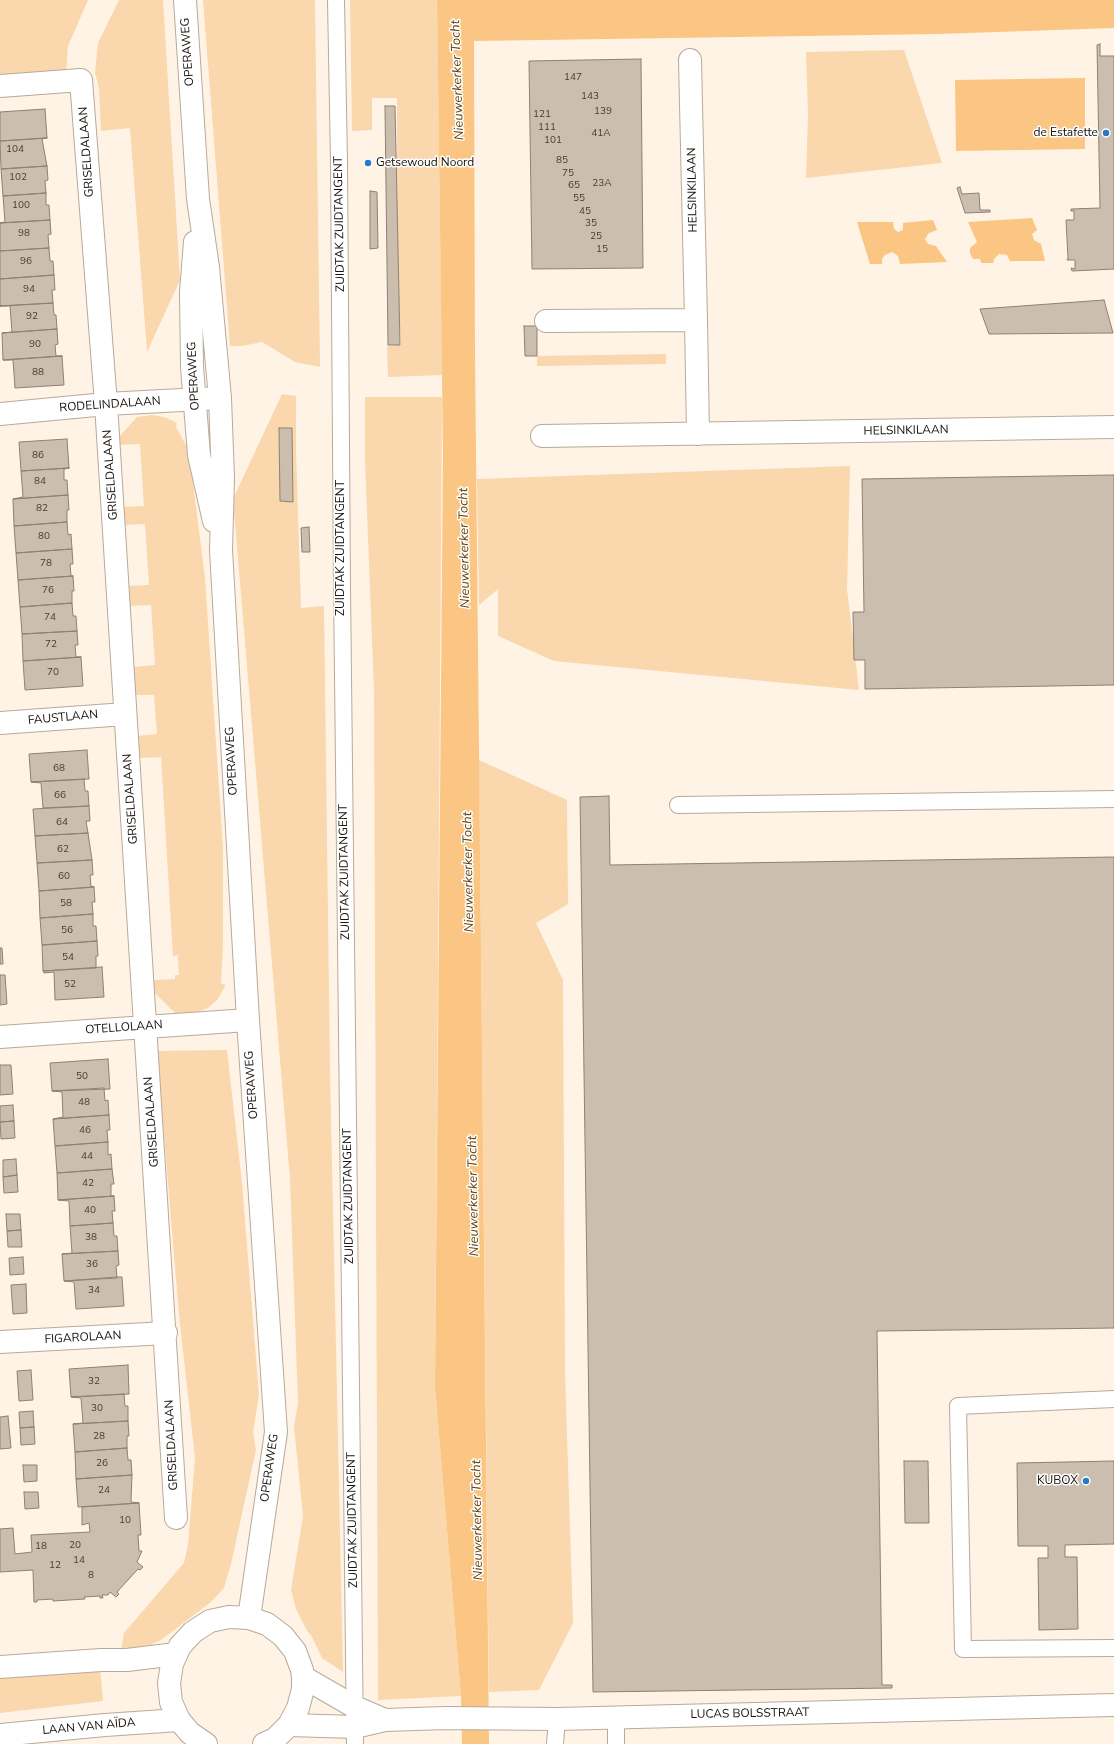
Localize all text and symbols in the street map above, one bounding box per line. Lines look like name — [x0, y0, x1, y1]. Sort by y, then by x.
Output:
street label: OPERAWEG — [178, 17, 198, 87]
water label: Nieuwerkerker Tocht — [448, 20, 468, 140]
house number: 147 — [564, 72, 582, 84]
house number: 143 — [581, 91, 599, 103]
street label: GRISELDALAAN — [77, 106, 97, 198]
house number: 139 — [594, 106, 612, 118]
house number: 121 — [533, 109, 551, 121]
house number: 111 — [538, 122, 556, 134]
place label: de Estafette — [1034, 126, 1098, 140]
house number: 41A — [591, 128, 611, 140]
marker: de Estafette — [1101, 128, 1111, 138]
house number: 101 — [544, 135, 562, 147]
house number: 104 — [6, 144, 24, 156]
street label: HELSINKILAAN — [685, 147, 701, 233]
house number: 85 — [556, 155, 568, 167]
street label: ZUIDTAK ZUIDTANGENT — [332, 156, 348, 292]
place label: Getsewoud Noord — [376, 156, 474, 170]
marker: Getsewoud Noord — [363, 158, 373, 168]
house number: 75 — [562, 168, 574, 180]
house number: 102 — [9, 172, 27, 184]
house number: 23A — [592, 178, 612, 190]
house number: 65 — [568, 180, 580, 192]
house number: 55 — [573, 193, 585, 205]
house number: 100 — [12, 200, 30, 212]
house number: 45 — [579, 206, 591, 218]
house number: 35 — [585, 218, 597, 230]
house number: 98 — [18, 228, 30, 240]
house number: 25 — [590, 231, 602, 243]
house number: 15 — [596, 244, 608, 256]
house number: 96 — [20, 256, 32, 268]
house number: 94 — [23, 284, 35, 296]
house number: 92 — [26, 311, 38, 323]
house number: 90 — [29, 339, 41, 351]
street label: OPERAWEG — [185, 341, 203, 411]
house number: 88 — [32, 367, 44, 379]
street label: RODELINDALAAN — [59, 394, 161, 416]
street label: HELSINKILAAN — [863, 423, 949, 439]
street label: GRISELDALAAN — [101, 429, 121, 521]
house number: 86 — [32, 450, 44, 462]
house number: 84 — [34, 476, 46, 488]
street label: ZUIDTAK ZUIDTANGENT — [334, 480, 348, 616]
water label: Nieuwerkerker Tocht — [456, 488, 474, 608]
house number: 82 — [36, 503, 48, 515]
house number: 80 — [38, 531, 50, 543]
house number: 78 — [40, 558, 52, 570]
house number: 76 — [42, 585, 54, 597]
house number: 74 — [44, 612, 56, 624]
house number: 72 — [45, 639, 57, 651]
house number: 70 — [47, 667, 59, 679]
street label: FAUSTLAAN — [27, 708, 99, 728]
street label: OPERAWEG — [223, 726, 241, 796]
street label: GRISELDALAAN — [121, 753, 141, 845]
house number: 68 — [53, 763, 65, 775]
house number: 66 — [54, 790, 66, 802]
street label: ZUIDTAK ZUIDTANGENT — [337, 804, 353, 940]
water label: Nieuwerkerker Tocht — [460, 812, 478, 932]
house number: 64 — [56, 817, 68, 829]
house number: 62 — [57, 844, 69, 856]
house number: 60 — [58, 871, 70, 883]
house number: 58 — [60, 898, 72, 910]
house number: 56 — [61, 925, 73, 937]
house number: 54 — [62, 952, 74, 964]
house number: 52 — [64, 979, 76, 991]
street label: OTELLOLAAN — [85, 1018, 163, 1038]
street label: OPERAWEG — [242, 1050, 262, 1120]
house number: 50 — [76, 1071, 88, 1083]
street label: GRISELDALAAN — [142, 1076, 162, 1168]
house number: 48 — [78, 1097, 90, 1109]
house number: 46 — [79, 1125, 91, 1137]
street label: ZUIDTAK ZUIDTANGENT — [341, 1128, 357, 1264]
water label: Nieuwerkerker Tocht — [465, 1136, 483, 1256]
house number: 44 — [81, 1151, 93, 1163]
house number: 42 — [82, 1178, 94, 1190]
house number: 40 — [84, 1205, 96, 1217]
house number: 38 — [85, 1232, 97, 1244]
house number: 36 — [86, 1259, 98, 1271]
house number: 34 — [88, 1285, 100, 1297]
street label: FIGAROLAAN — [44, 1329, 122, 1347]
house number: 32 — [88, 1376, 100, 1388]
street label: GRISELDALAAN — [162, 1399, 182, 1491]
house number: 30 — [91, 1403, 103, 1415]
house number: 28 — [93, 1431, 105, 1443]
street label: OPERAWEG — [258, 1433, 282, 1503]
street label: ZUIDTAK ZUIDTANGENT — [345, 1452, 361, 1588]
house number: 26 — [96, 1458, 108, 1470]
water label: Nieuwerkerker Tocht — [469, 1460, 487, 1580]
place label: KUBOX — [1037, 1474, 1078, 1488]
marker: KUBOX — [1081, 1476, 1091, 1486]
house number: 24 — [98, 1485, 110, 1497]
house number: 10 — [119, 1515, 131, 1527]
house number: 20 — [69, 1540, 81, 1552]
house number: 18 — [35, 1541, 47, 1553]
house number: 14 — [73, 1555, 85, 1567]
house number: 12 — [49, 1560, 61, 1572]
house number: 8 — [88, 1570, 94, 1582]
street label: LUCAS BOLSSTRAAT — [690, 1706, 810, 1722]
street label: LAAN VAN AÏDA — [42, 1716, 136, 1738]

